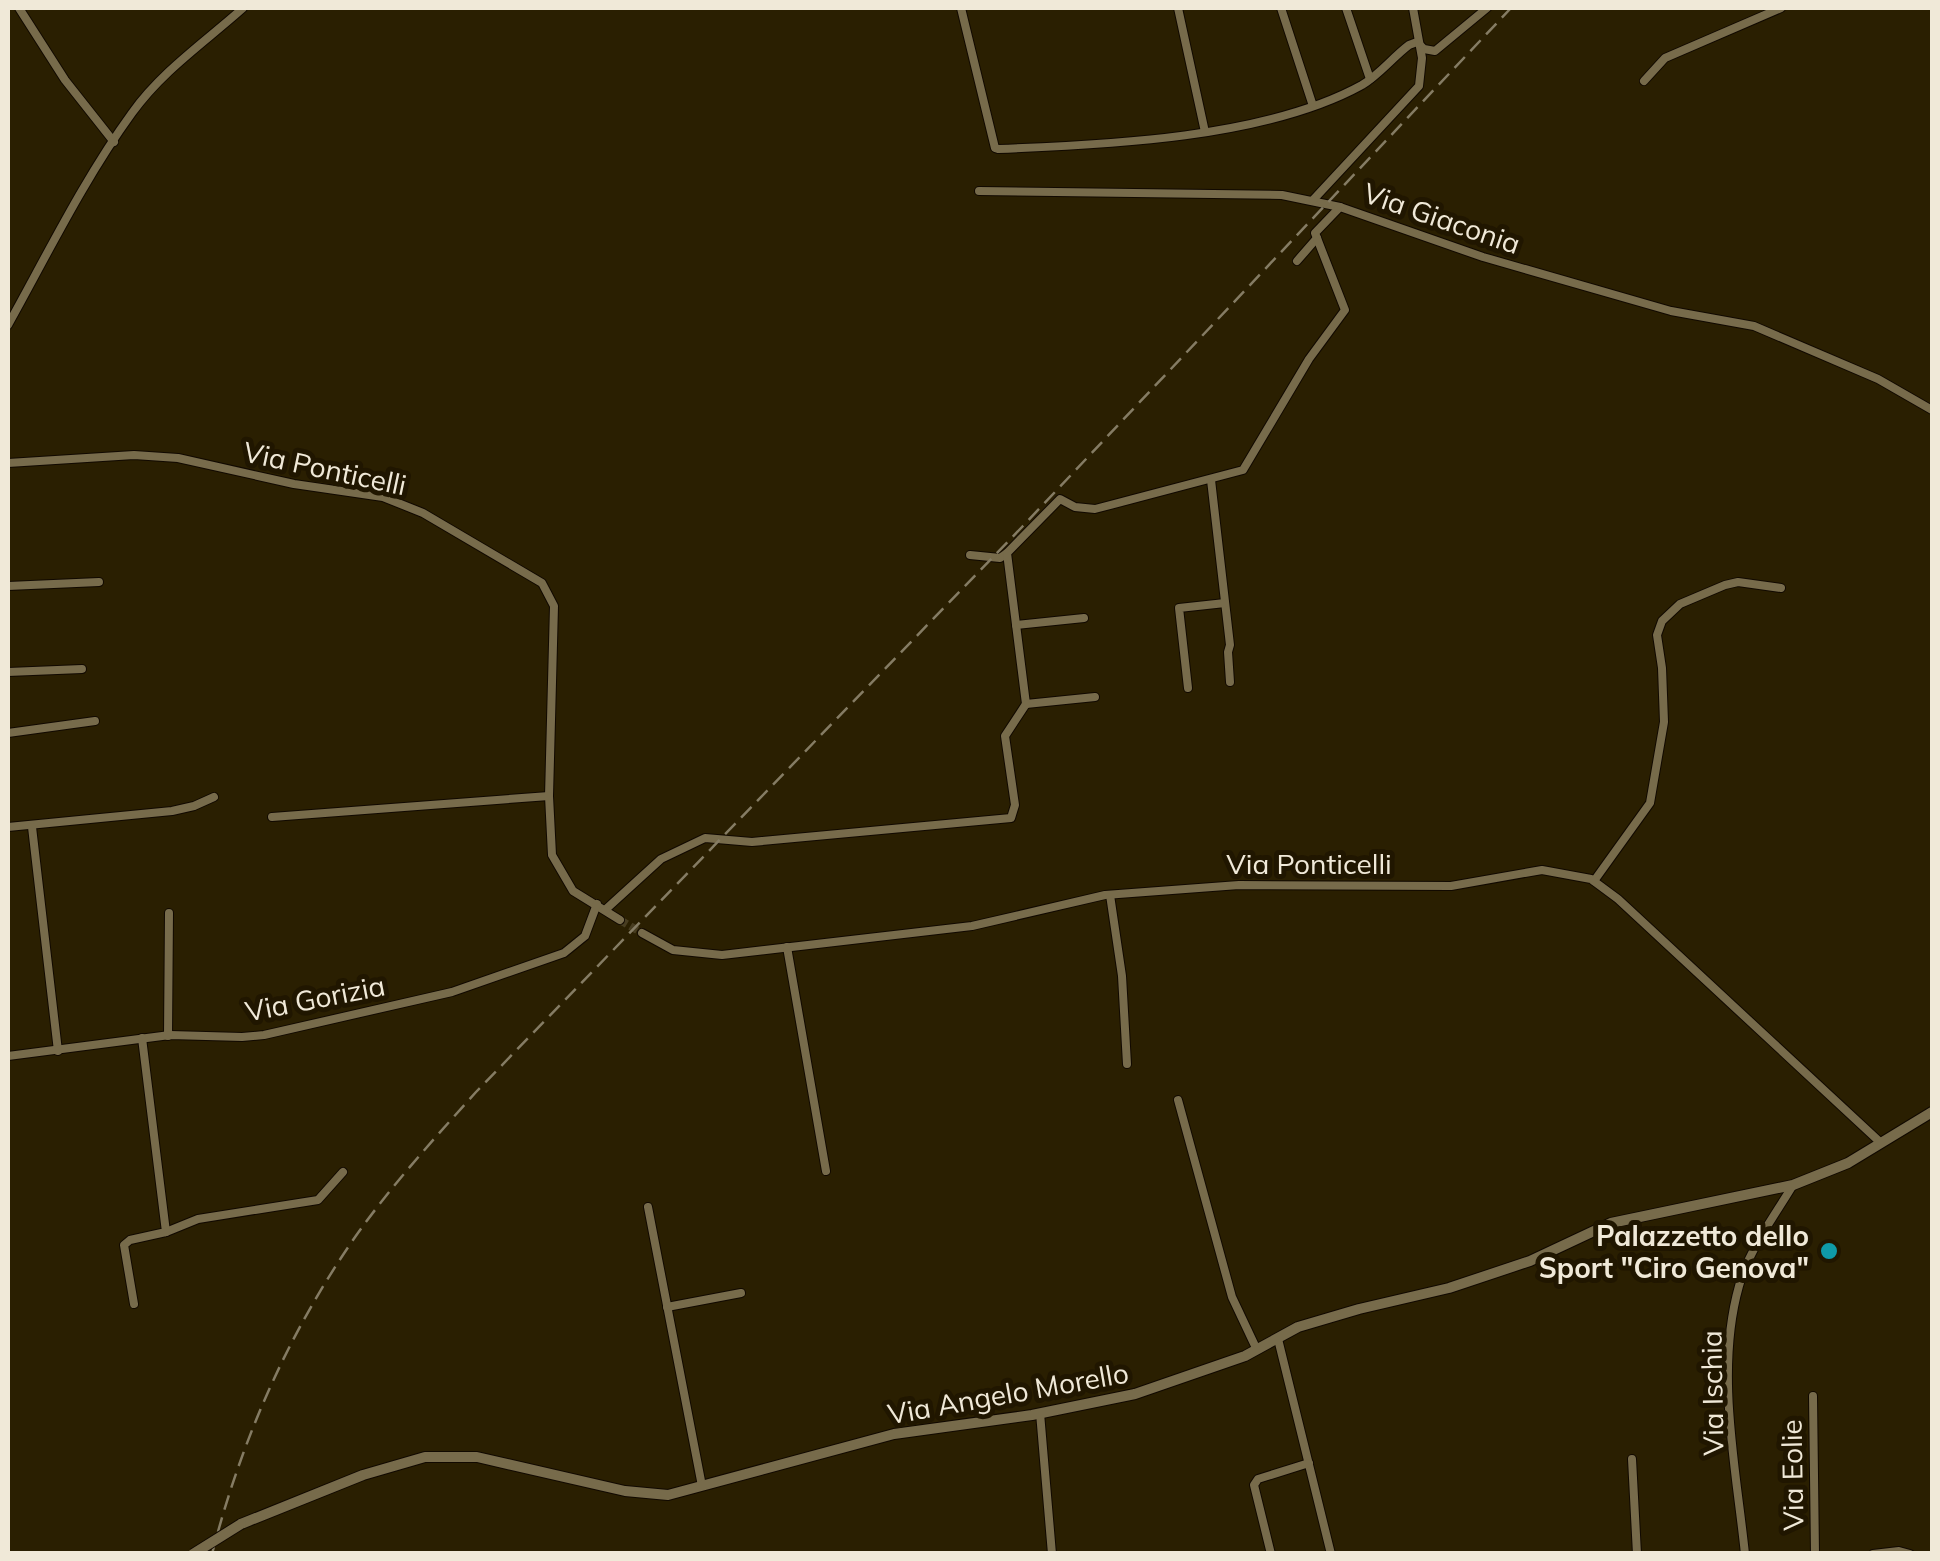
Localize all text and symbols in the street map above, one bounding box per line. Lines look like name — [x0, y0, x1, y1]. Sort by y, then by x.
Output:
street label: Via Giaconia — [1359, 175, 1525, 261]
street label: Via Ponticelli — [240, 434, 410, 502]
street label: Via Ponticelli — [1226, 846, 1392, 881]
street label: Via Gorizia — [242, 967, 388, 1029]
place label: Palazzetto dello Sport "Ciro Genova" — [1539, 1218, 1809, 1285]
marker: Palazzetto dello Sport "Ciro Genova" — [1818, 1240, 1840, 1262]
street label: Via Ischia — [1693, 1330, 1731, 1456]
street label: Via Angelo Morello — [885, 1355, 1131, 1431]
street label: Via Eolie — [1774, 1419, 1810, 1531]

